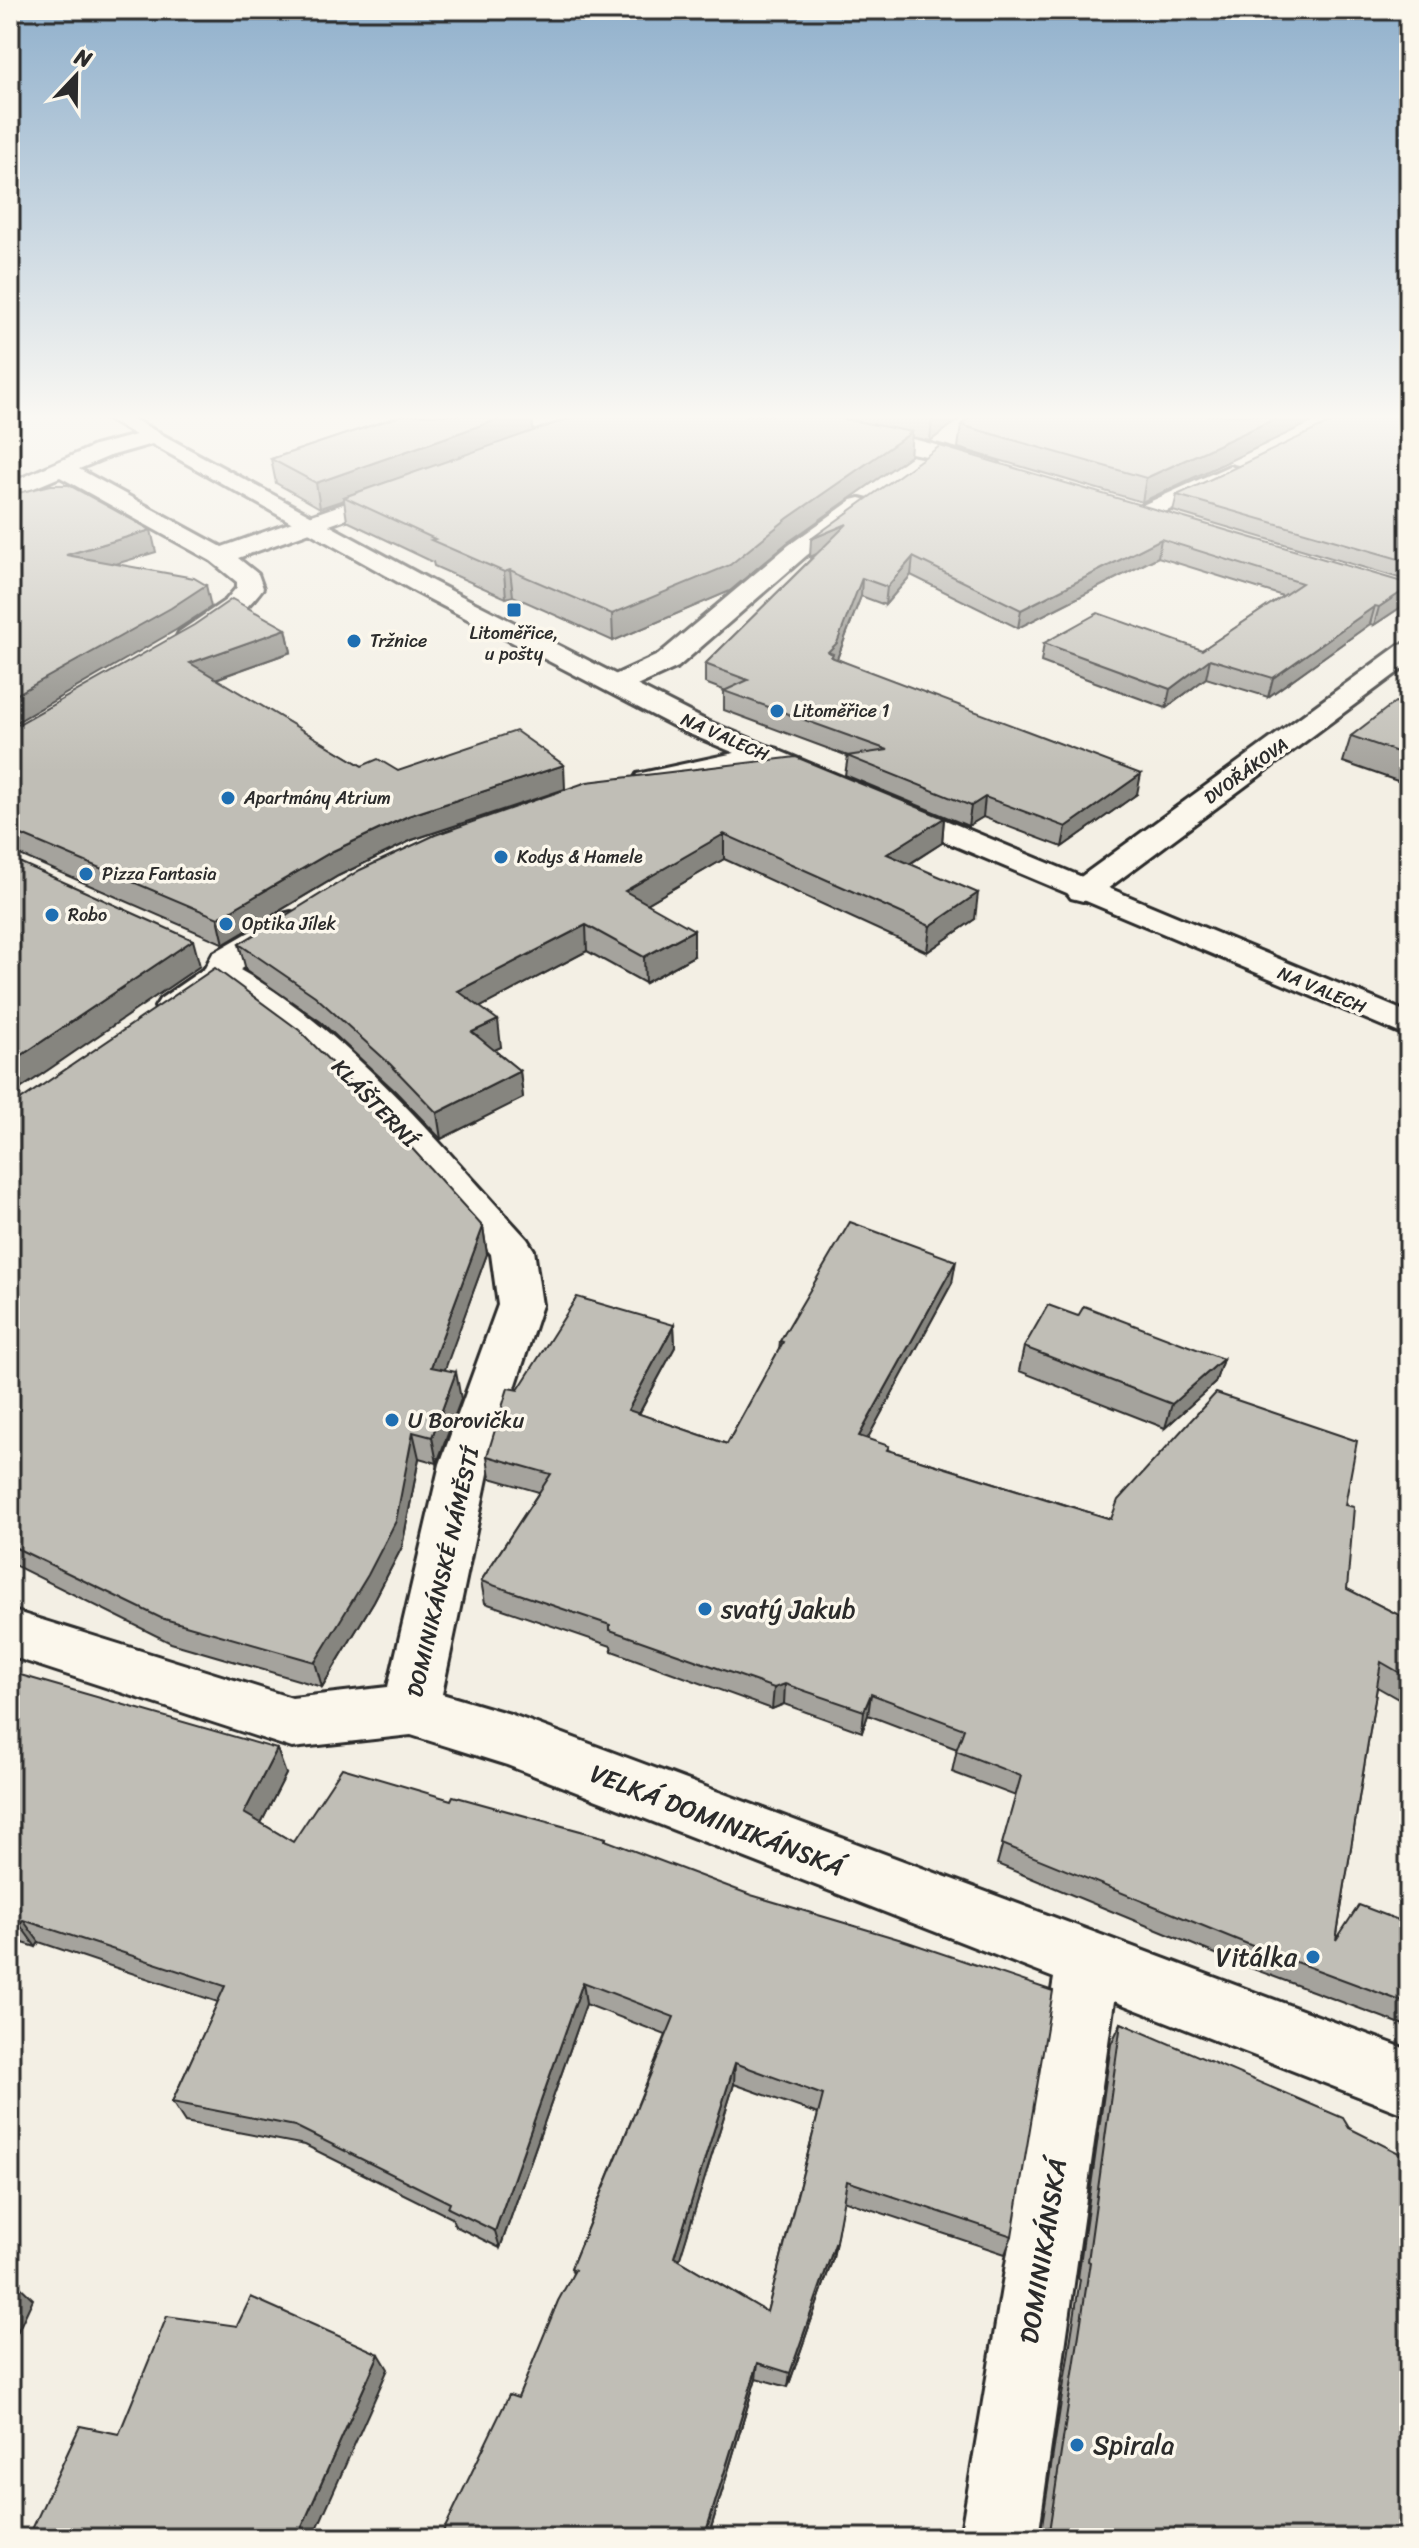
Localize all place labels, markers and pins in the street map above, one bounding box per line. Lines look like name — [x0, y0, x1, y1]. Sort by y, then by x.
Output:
marker: Litoměřice, u pošty — [505, 601, 523, 619]
place label: Litoměřice, u pošty — [470, 617, 558, 670]
place label: Tržnice — [370, 625, 427, 657]
marker: Tržnice — [345, 632, 363, 650]
place label: Litoměřice 1 — [793, 695, 890, 727]
marker: Litoměřice 1 — [768, 702, 786, 720]
place label: Apartmány Atrium — [243, 782, 391, 814]
marker: Apartmány Atrium — [219, 789, 237, 807]
place label: Kodys & Hamele — [517, 841, 643, 873]
marker: Kodys & Hamele — [492, 848, 510, 866]
place label: Pizza Fantasia — [102, 858, 217, 890]
marker: Pizza Fantasia — [77, 865, 95, 883]
place label: Robo — [68, 899, 107, 931]
marker: Robo — [43, 906, 61, 924]
place label: Optika Jílek — [242, 908, 336, 940]
marker: Optika Jílek — [217, 915, 235, 933]
place label: U Borovičku — [408, 1401, 525, 1440]
marker: U Borovičku — [383, 1411, 401, 1429]
place label: svatý Jakub — [720, 1586, 856, 1632]
marker: svatý Jakub — [696, 1600, 714, 1618]
place label: Vitálka — [1216, 1934, 1298, 1980]
marker: Vitálka — [1304, 1948, 1322, 1966]
place label: Spirala — [1093, 2422, 1174, 2468]
marker: Spirala — [1068, 2436, 1086, 2454]

